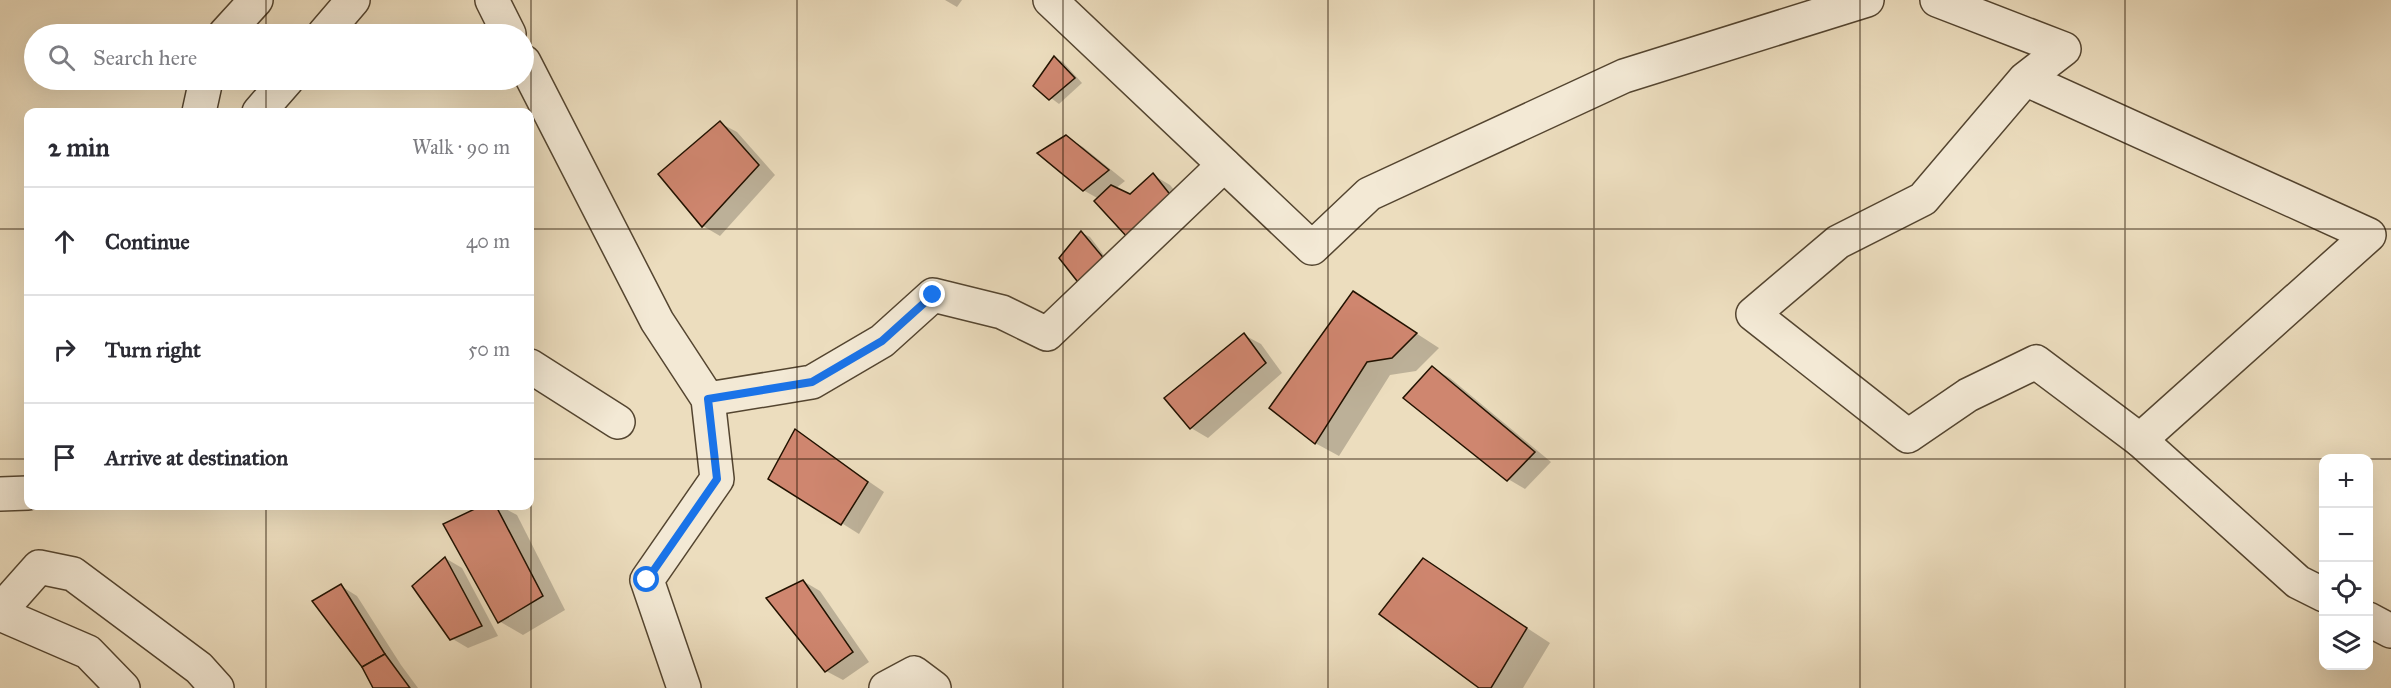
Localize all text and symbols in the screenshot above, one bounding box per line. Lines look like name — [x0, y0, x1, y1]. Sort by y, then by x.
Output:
search box — [24, 24, 534, 90]
icon: search — [45, 41, 78, 74]
text: Search here — [93, 44, 197, 71]
text: 2 min — [48, 131, 109, 163]
text: Walk · 90 m — [412, 135, 510, 159]
icon: ahead — [48, 225, 81, 258]
text: Continue — [105, 228, 190, 255]
text: 40 m — [466, 229, 510, 253]
route end — [919, 281, 945, 307]
icon: right — [48, 333, 81, 366]
text: Turn right — [105, 336, 201, 363]
text: 50 m — [468, 337, 510, 361]
icon: arrive — [48, 441, 81, 474]
text: Arrive at destination — [105, 444, 288, 471]
map controls — [2319, 454, 2373, 670]
button: + — [2319, 454, 2373, 508]
button: − — [2319, 508, 2373, 562]
button: locate — [2319, 562, 2373, 616]
route start — [633, 566, 659, 592]
button: layers — [2319, 616, 2373, 670]

